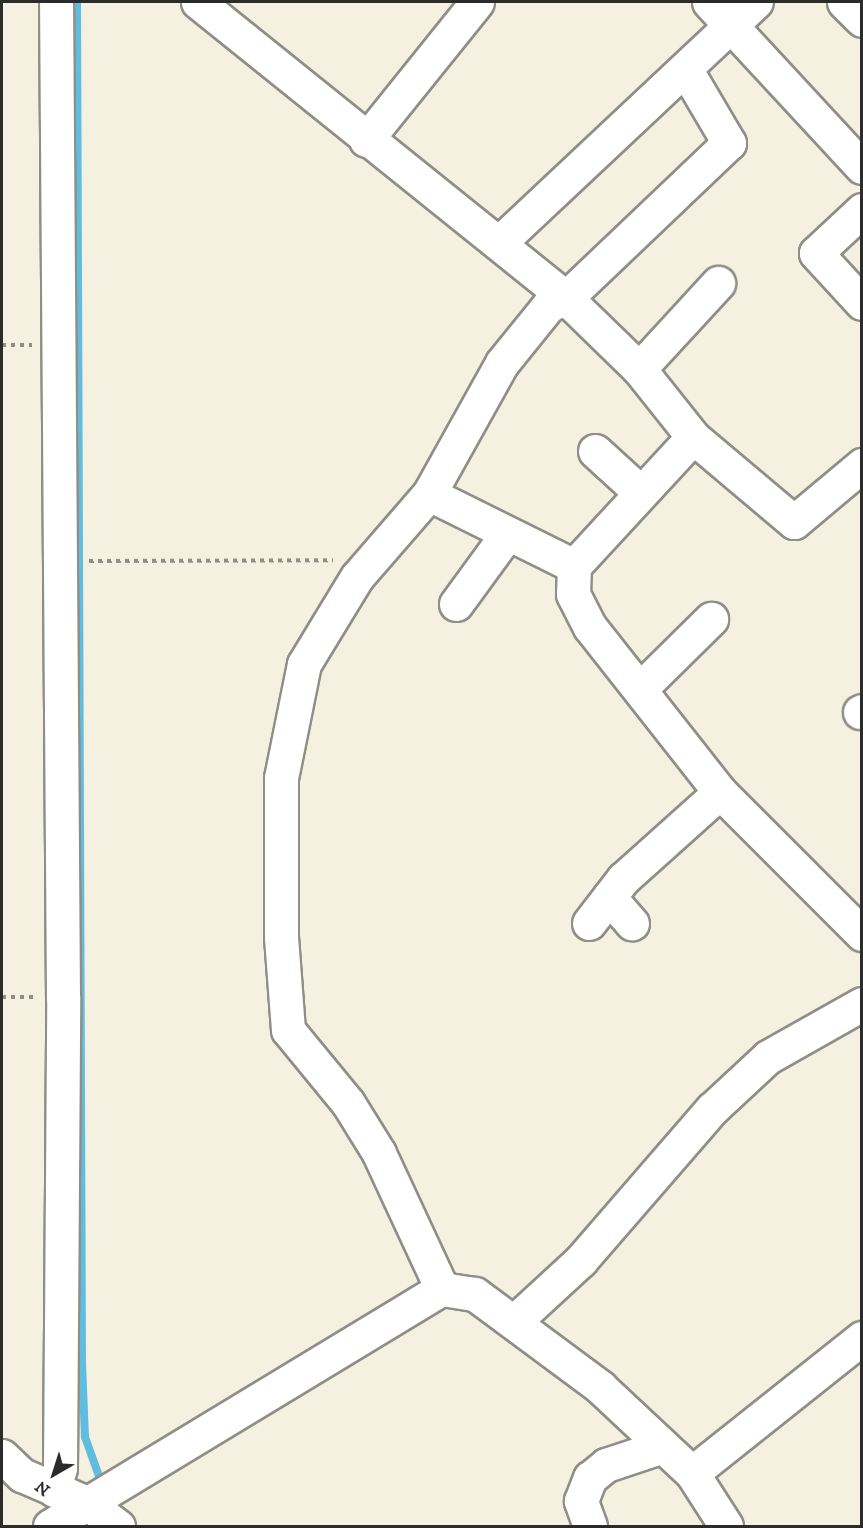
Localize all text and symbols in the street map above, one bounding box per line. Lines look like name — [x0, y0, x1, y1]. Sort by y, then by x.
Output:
north arrow — [24, 1444, 84, 1504]
text: N — [31, 1476, 54, 1500]

